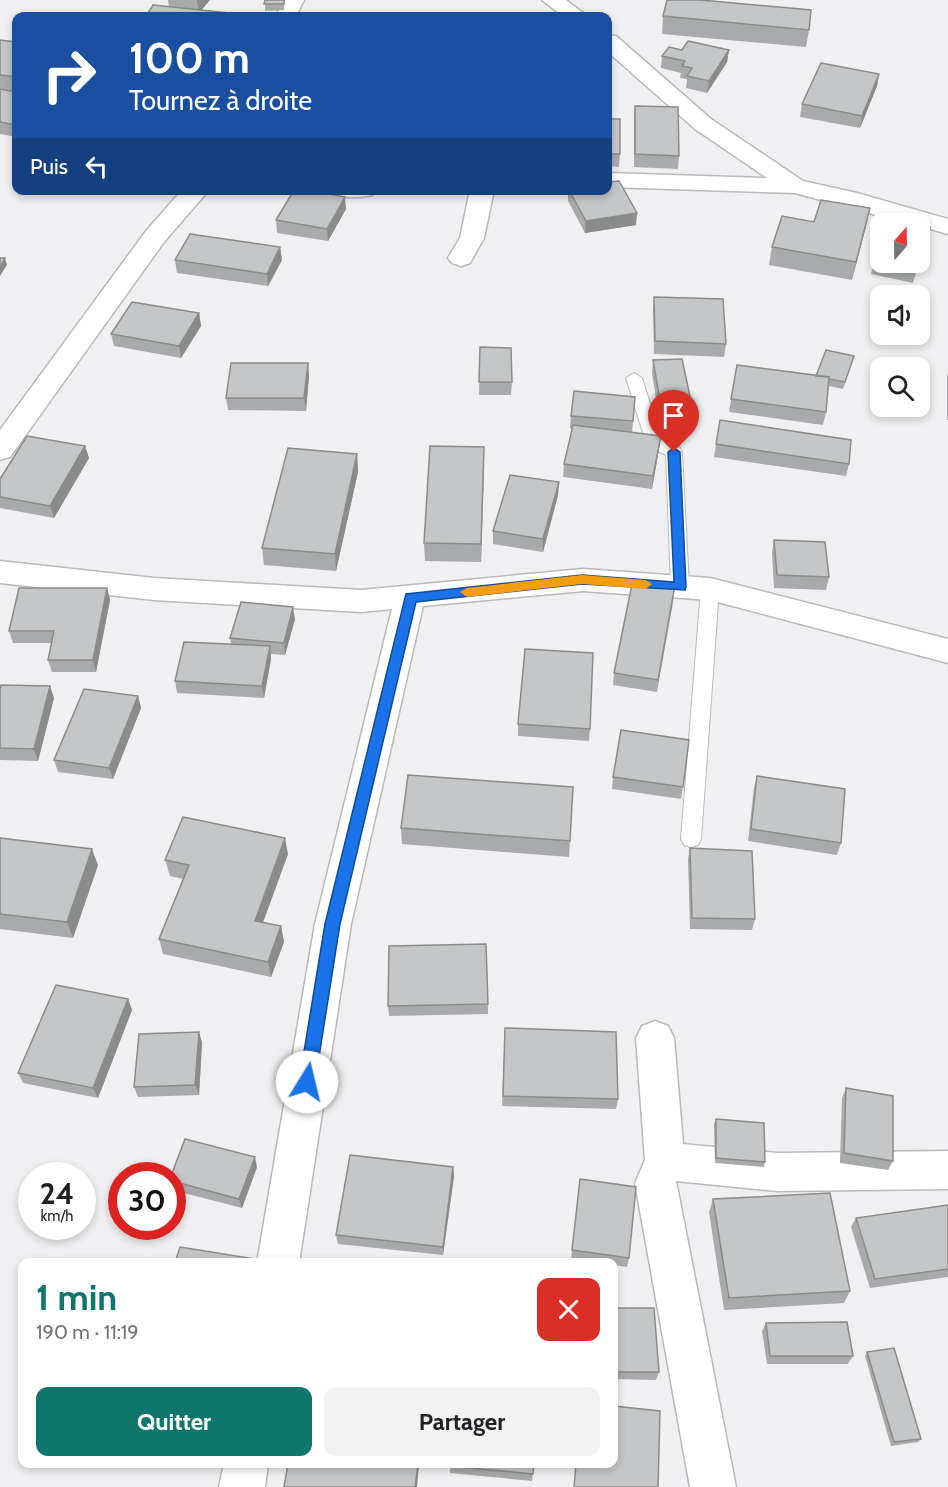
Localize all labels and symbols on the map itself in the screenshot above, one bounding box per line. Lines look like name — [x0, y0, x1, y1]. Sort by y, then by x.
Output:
north arrow — [870, 213, 930, 273]
pin — [648, 390, 699, 452]
position arrow — [275, 1050, 339, 1114]
speed limit sign: 30 — [108, 1162, 186, 1240]

